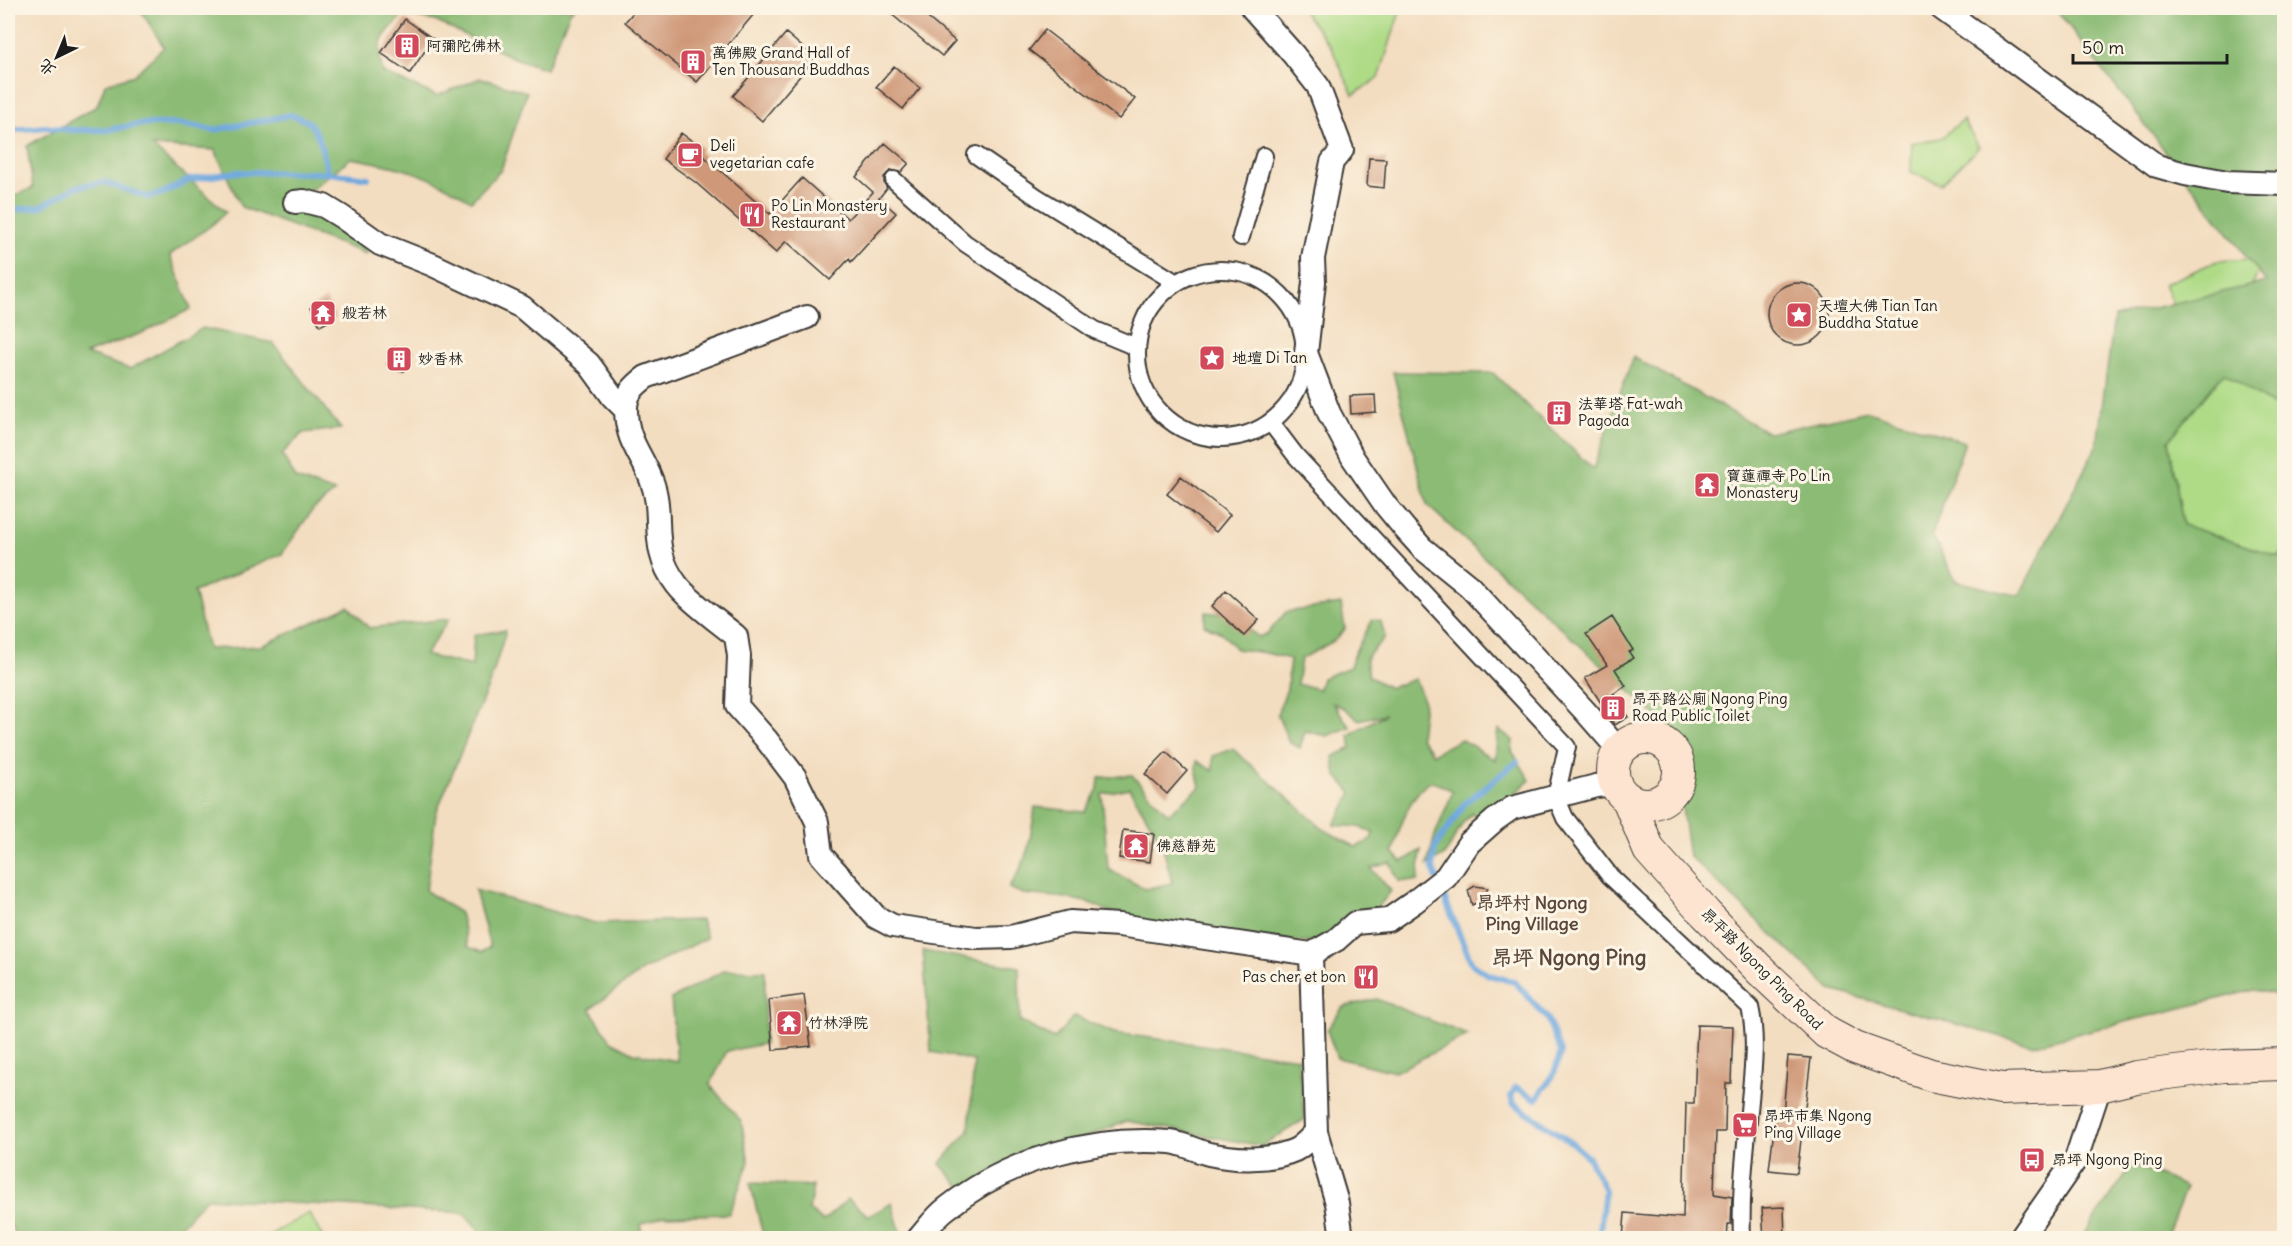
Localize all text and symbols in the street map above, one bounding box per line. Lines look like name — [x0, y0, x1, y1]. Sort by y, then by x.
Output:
north arrow — [27, 27, 87, 87]
scale bar — [2073, 27, 2228, 65]
building icon: 阿彌陀佛林 — [392, 31, 422, 61]
place label: 阿彌陀佛林 — [426, 36, 501, 55]
text: 50 m — [2082, 36, 2124, 59]
place label: 萬佛殿 Grand Hall of Ten Thousand Buddhas — [712, 43, 870, 79]
building icon: 萬佛殿 Grand Hall of Ten Thousand Buddhas — [678, 47, 708, 77]
text: 北 — [34, 55, 59, 81]
place label: Deli vegetarian cafe — [710, 136, 814, 172]
cafe icon: Deli vegetarian cafe — [675, 140, 705, 170]
place label: Po Lin Monastery Restaurant — [771, 196, 888, 232]
restaurant icon: Po Lin Monastery Restaurant — [737, 200, 767, 230]
place label: 天壇大佛 Tian Tan Buddha Statue — [1818, 296, 1938, 332]
temple icon: 般若林 — [308, 298, 338, 328]
place icon: 天壇大佛 Tian Tan Buddha Statue — [1784, 300, 1814, 330]
place label: 般若林 — [342, 303, 387, 322]
place icon: 地壇 Di Tan — [1197, 343, 1227, 373]
building icon: 妙香林 — [384, 344, 414, 374]
place label: 地壇 Di Tan — [1232, 348, 1308, 367]
place label: 妙香林 — [418, 349, 463, 368]
place label: 法華塔 Fat-wah Pagoda — [1578, 394, 1683, 430]
building icon: 法華塔 Fat-wah Pagoda — [1544, 398, 1574, 428]
place label: 寶蓮禪寺 Po Lin Monastery — [1726, 466, 1831, 502]
temple icon: 寶蓮禪寺 Po Lin Monastery — [1692, 470, 1722, 500]
place label: 昂平路公廁 Ngong Ping Road Public Toilet — [1632, 689, 1788, 725]
building icon: 昂平路公廁 Ngong Ping Road Public Toilet — [1598, 693, 1628, 723]
temple icon: 佛慈靜苑 — [1121, 831, 1151, 861]
place label: 佛慈靜苑 — [1156, 836, 1216, 855]
district label: 昂坪村 Ngong Ping Village — [1476, 891, 1588, 935]
street label: 昂平路 Ngong Ping Road — [1698, 904, 1827, 1034]
district label: 昂坪 Ngong Ping — [1492, 944, 1646, 971]
restaurant icon: Pas cher et bon — [1351, 962, 1381, 992]
place label: Pas cher et bon — [1242, 967, 1346, 986]
temple icon: 竹林淨院 — [774, 1008, 804, 1038]
place label: 竹林淨院 — [808, 1013, 868, 1032]
place label: 昂坪市集 Ngong Ping Village — [1764, 1106, 1872, 1142]
supermarket icon: 昂坪市集 Ngong Ping Village — [1730, 1110, 1760, 1140]
bus stop icon: 昂坪 Ngong Ping — [2017, 1145, 2047, 1175]
place label: 昂坪 Ngong Ping — [2052, 1150, 2163, 1169]

